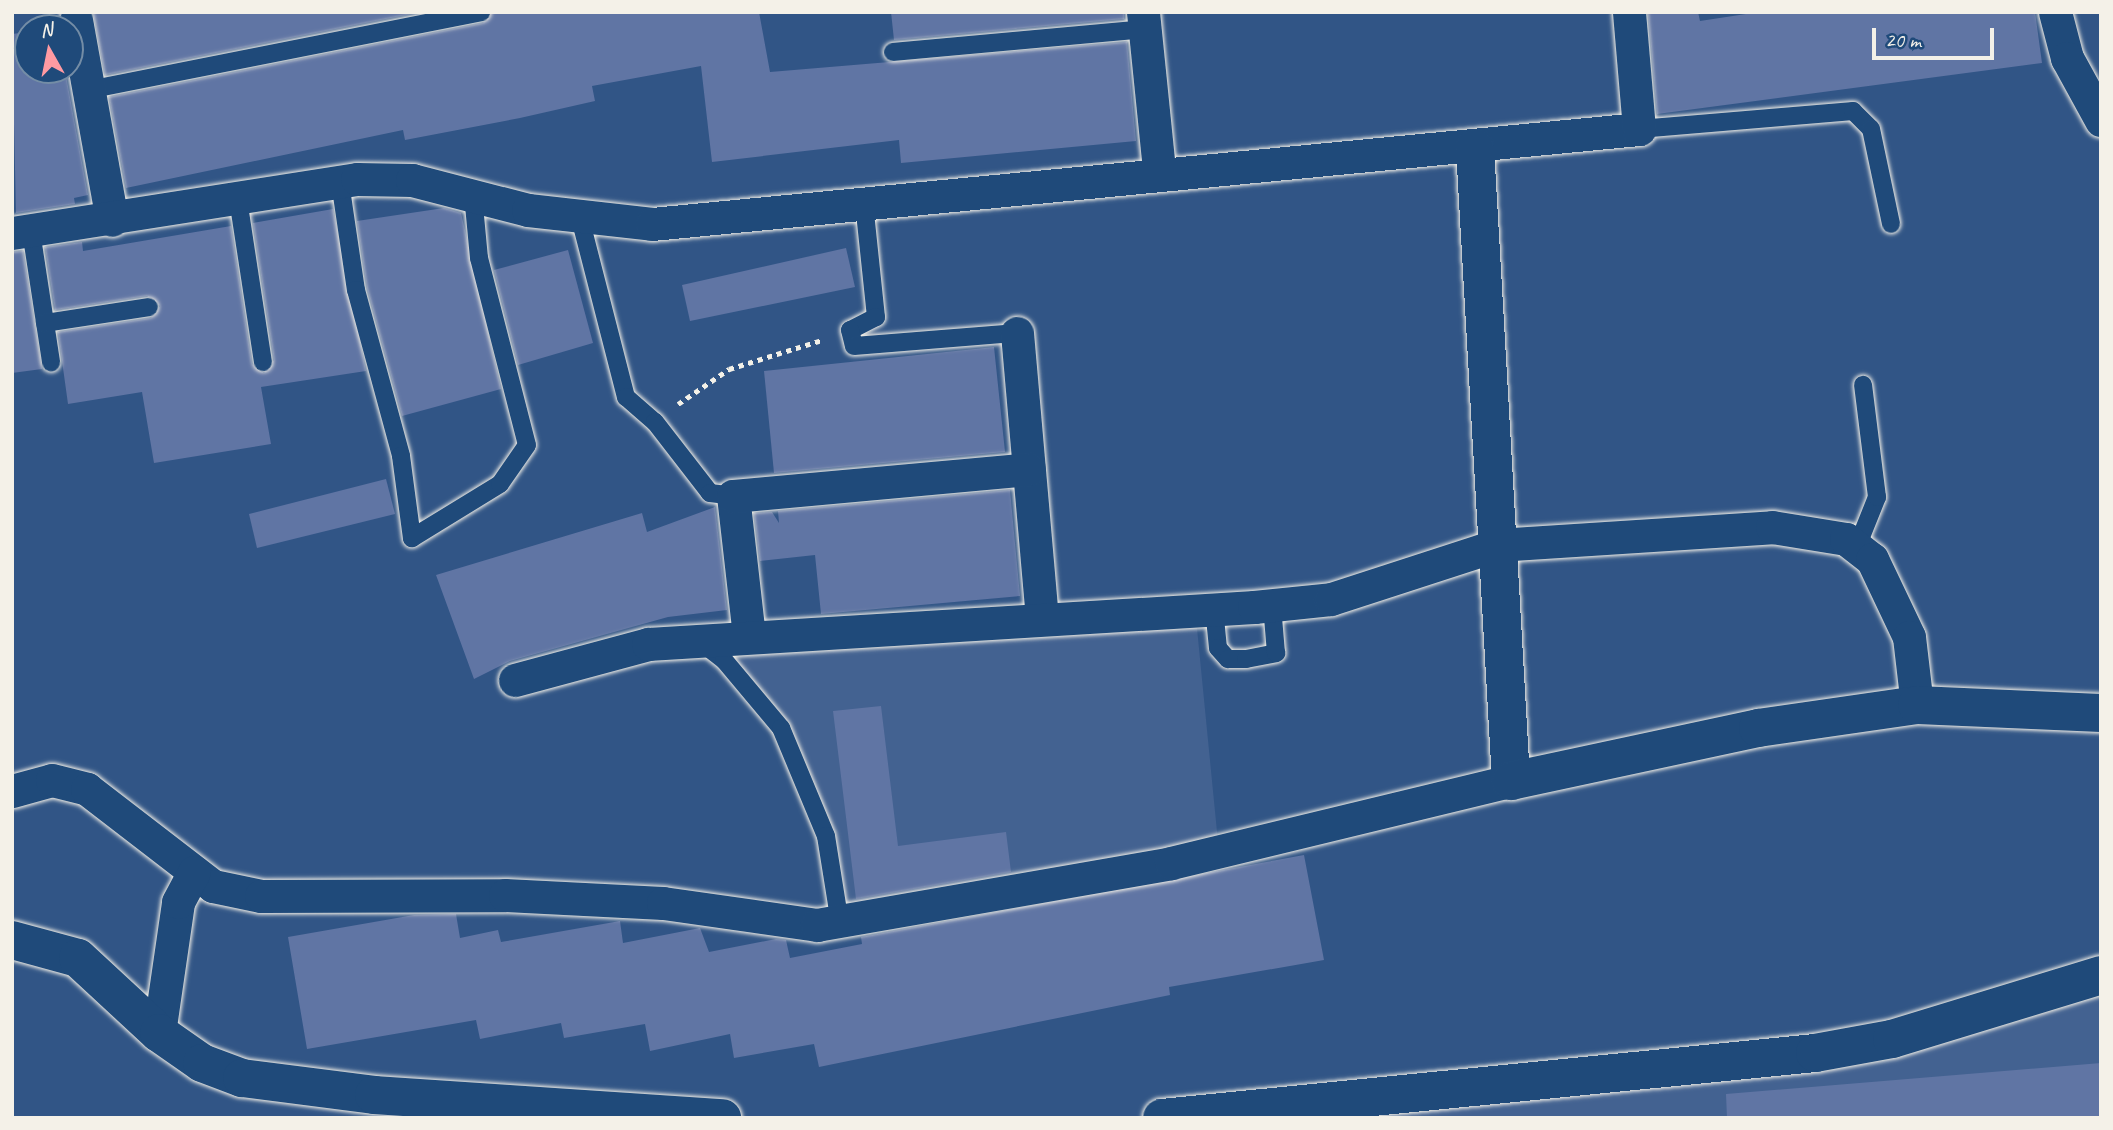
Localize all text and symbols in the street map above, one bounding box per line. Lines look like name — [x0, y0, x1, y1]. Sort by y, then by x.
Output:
north arrow — [14, 14, 84, 84]
scale bar — [1875, 14, 1997, 58]
text: N — [38, 17, 54, 43]
text: 20 m — [1885, 27, 1921, 53]

